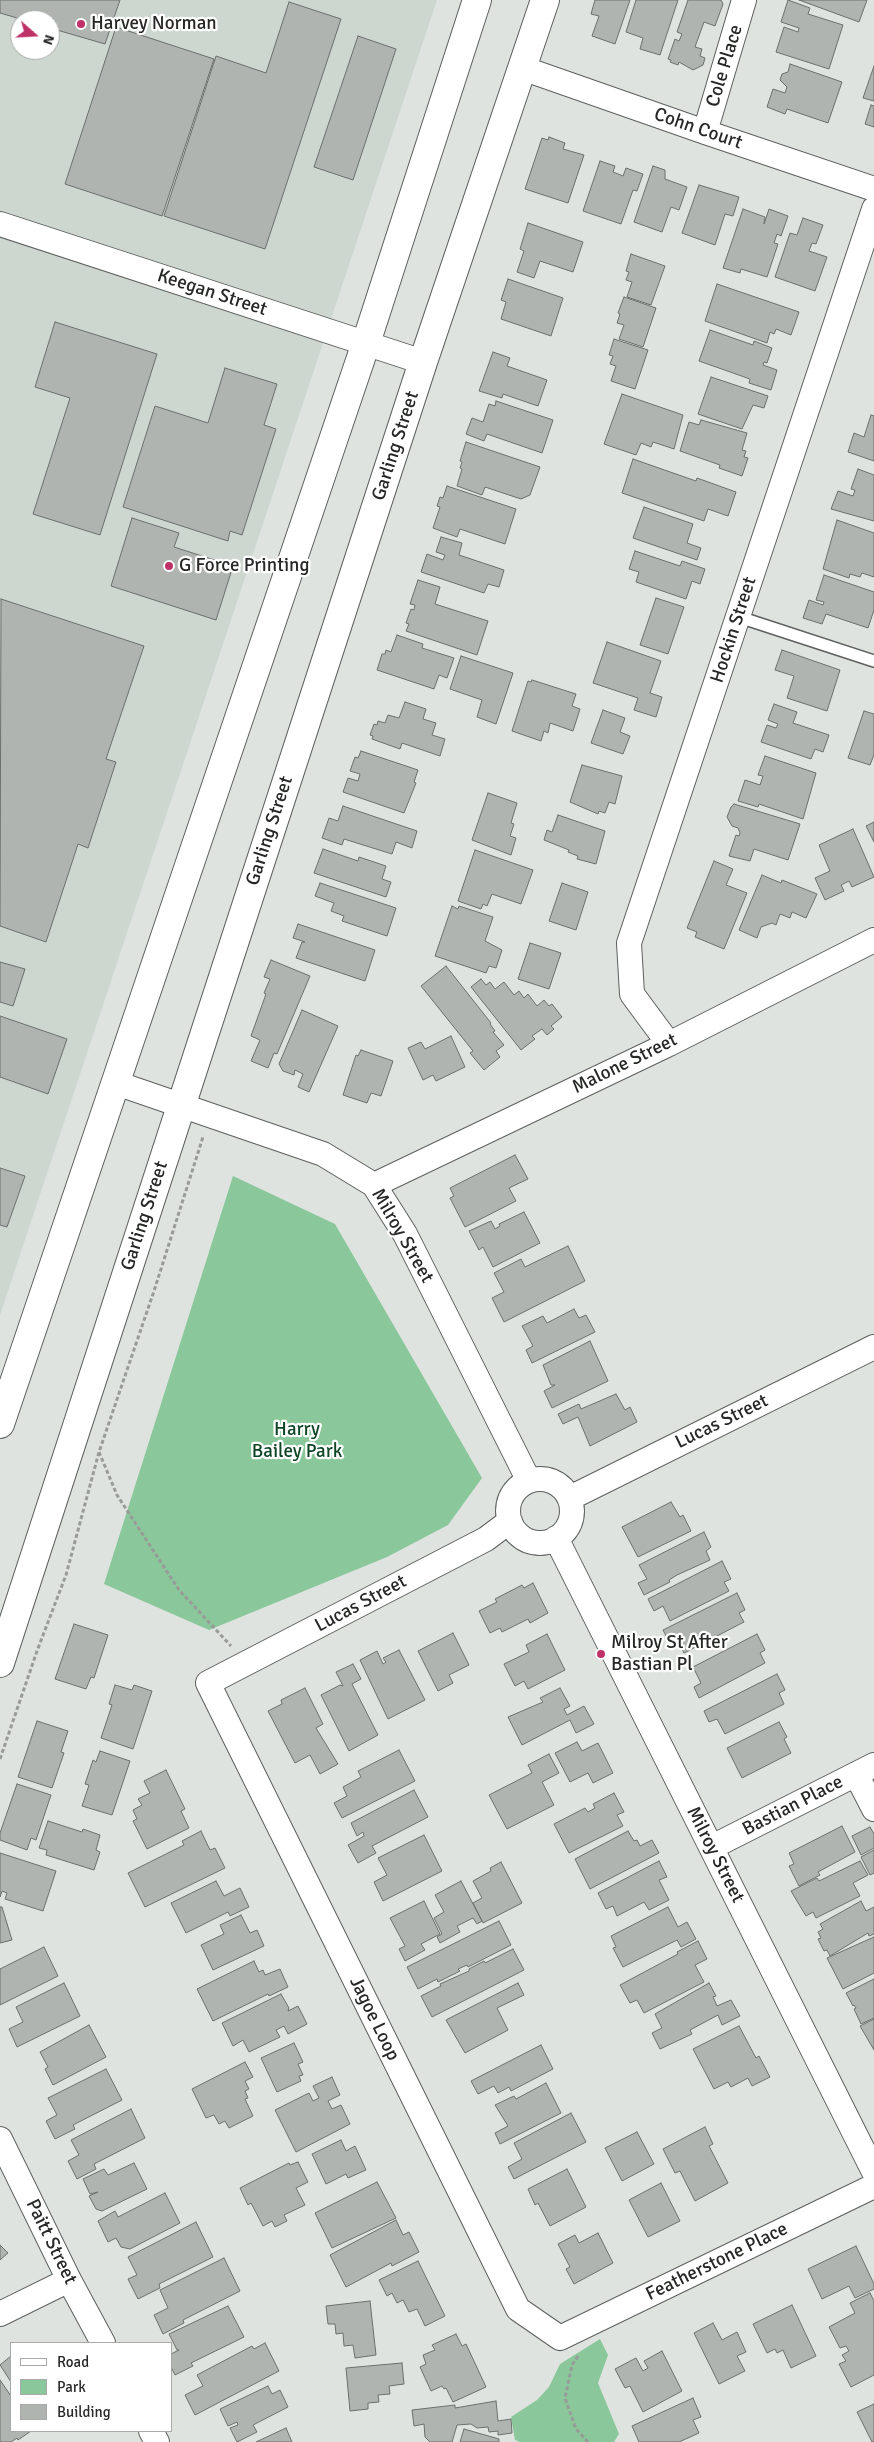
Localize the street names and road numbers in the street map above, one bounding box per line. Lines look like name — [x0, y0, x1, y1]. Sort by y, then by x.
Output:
street label: Cole Place — [702, 22, 748, 110]
street label: Cohn Court — [651, 103, 745, 155]
street label: Keegan Street — [154, 265, 270, 321]
street label: Garling Street — [368, 388, 424, 504]
street label: Hockin Street — [706, 574, 762, 686]
street label: Garling Street — [242, 773, 298, 889]
street label: Malone Street — [569, 1029, 681, 1099]
street label: Garling Street — [117, 1158, 173, 1274]
street label: Milroy Street — [366, 1185, 438, 1287]
street label: Lucas Street — [672, 1390, 772, 1454]
street label: Lucas Street — [311, 1570, 411, 1638]
street label: Bastian Place — [739, 1771, 847, 1841]
street label: Milroy Street — [681, 1803, 749, 1907]
street label: Jagoe Loop — [344, 1973, 404, 2065]
street label: Paitt Street — [21, 2196, 81, 2288]
street label: Featherstone Place — [642, 2218, 792, 2306]

